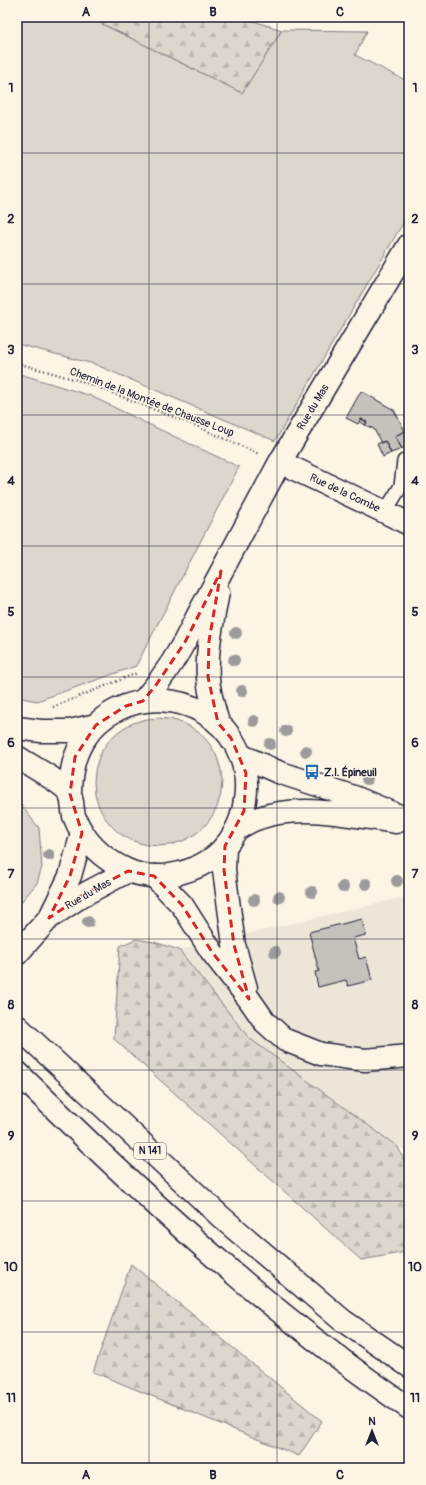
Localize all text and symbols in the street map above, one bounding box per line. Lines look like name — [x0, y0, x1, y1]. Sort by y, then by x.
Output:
text: A — [82, 4, 91, 20]
text: B — [209, 4, 217, 20]
text: C — [336, 4, 344, 20]
text: 1 — [8, 80, 14, 96]
text: 1 — [412, 80, 418, 96]
text: 2 — [7, 211, 15, 227]
text: 2 — [411, 211, 419, 227]
text: 3 — [7, 342, 15, 358]
text: 3 — [411, 342, 419, 358]
street label: Chemin de la Montée de Chausse Loup — [68, 365, 236, 439]
street label: Rue du Mas — [294, 382, 332, 432]
street label: Rue de la Combe — [308, 471, 383, 515]
text: 4 — [7, 473, 15, 489]
text: 4 — [411, 473, 419, 489]
text: 5 — [7, 604, 15, 620]
text: 5 — [411, 604, 419, 620]
text: 6 — [7, 735, 15, 751]
text: 6 — [411, 735, 419, 751]
bus stop icon: Z.I. Épineuil — [303, 763, 321, 781]
place label: Z.I. Épineuil — [324, 765, 377, 779]
text: 7 — [8, 866, 15, 882]
text: 7 — [412, 866, 419, 882]
street label: Rue du Mas — [63, 876, 113, 912]
text: 8 — [8, 997, 15, 1013]
text: 8 — [412, 997, 419, 1013]
text: 9 — [8, 1128, 15, 1144]
text: 9 — [412, 1128, 419, 1144]
road number: N 141 — [134, 1143, 166, 1159]
text: 10 — [4, 1259, 18, 1275]
text: 10 — [408, 1259, 422, 1275]
text: 11 — [6, 1390, 16, 1406]
text: 11 — [410, 1390, 420, 1406]
north arrow — [352, 1411, 392, 1451]
text: N — [368, 1415, 376, 1428]
text: A — [82, 1467, 91, 1483]
text: B — [209, 1467, 217, 1483]
text: C — [336, 1467, 344, 1483]

